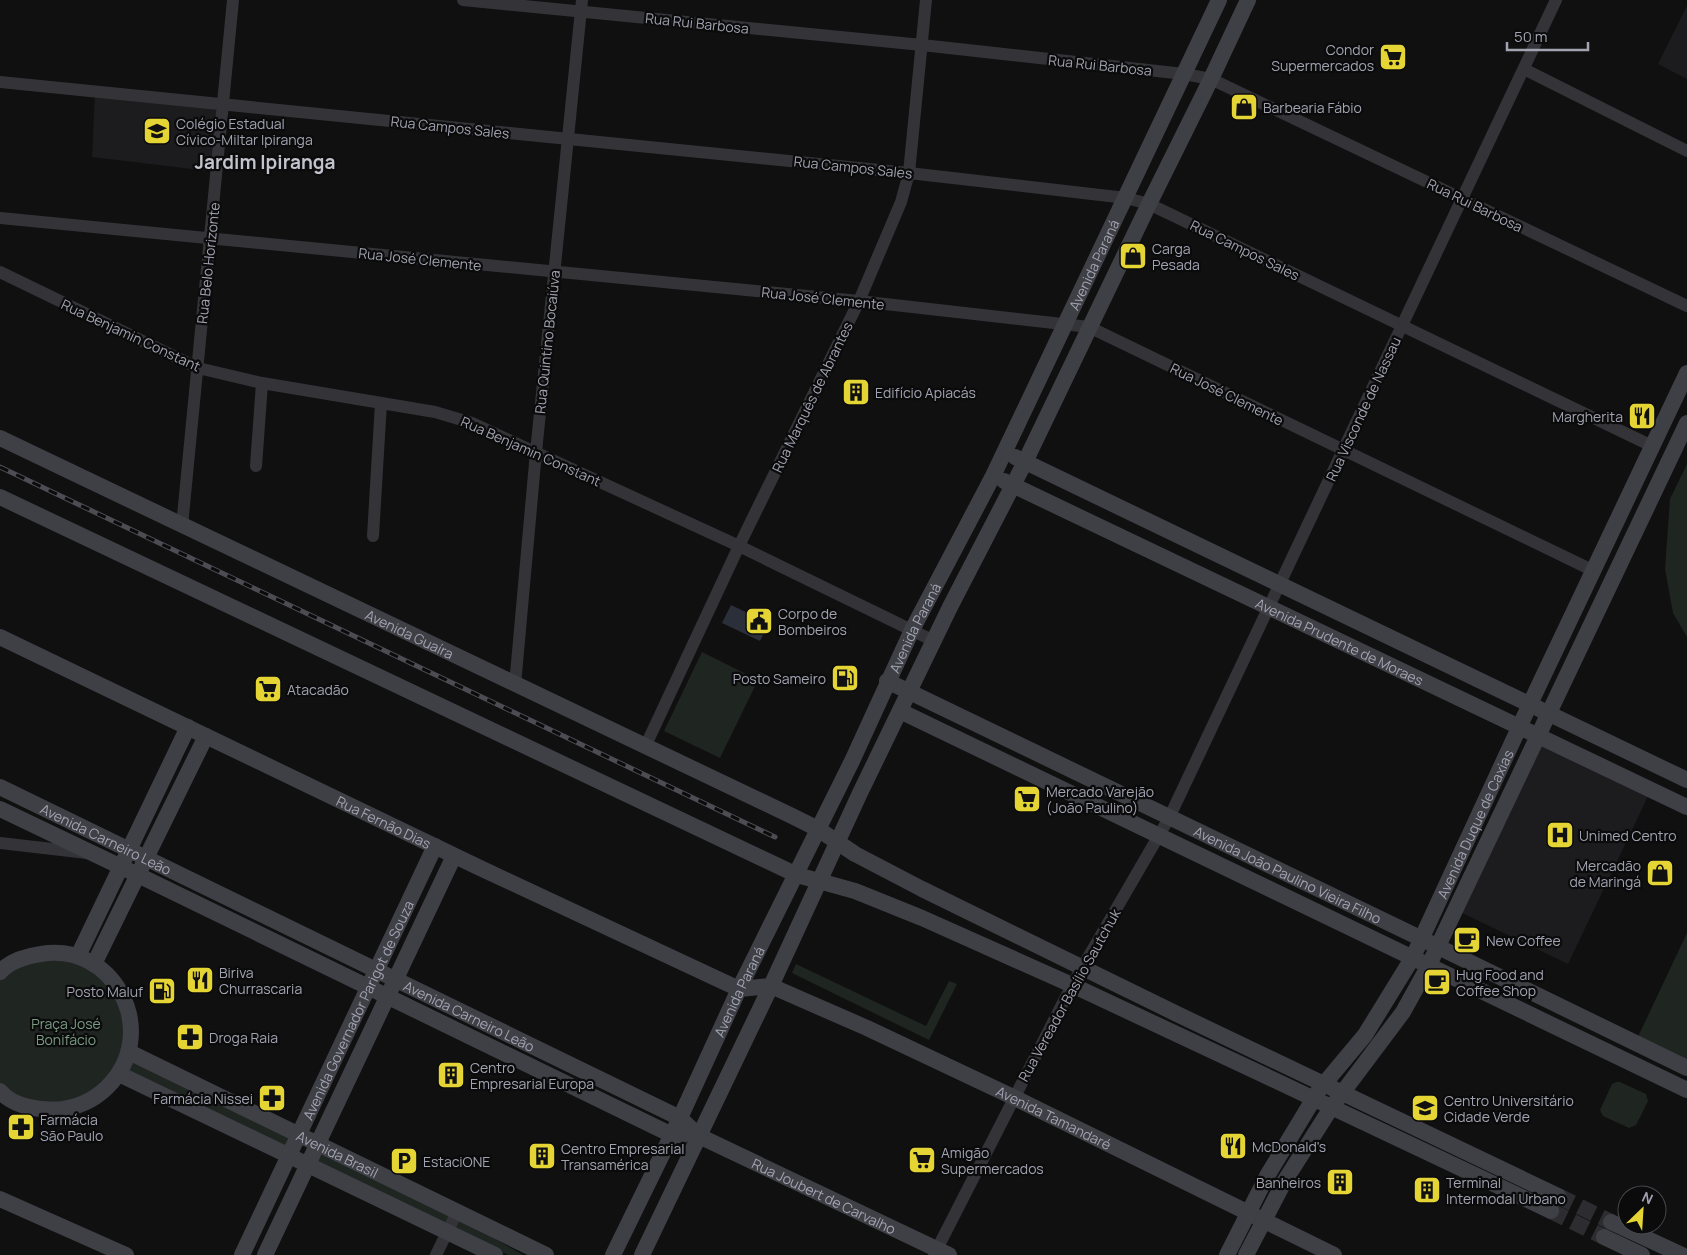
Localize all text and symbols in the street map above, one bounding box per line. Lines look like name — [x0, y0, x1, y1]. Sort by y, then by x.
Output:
street label: Rua Rui Barbosa — [644, 8, 750, 38]
scale bar — [1507, 20, 1588, 52]
text: 50 m — [1514, 26, 1548, 47]
place label: Condor Supermercados — [1271, 40, 1374, 75]
supermarket icon: Condor Supermercados — [1378, 42, 1408, 72]
street label: Rua Rui Barbosa — [1047, 50, 1153, 80]
shop icon: Barbearia Fábio — [1229, 92, 1259, 122]
place label: Barbearia Fábio — [1263, 98, 1362, 117]
street label: Rua Campos Sales — [390, 111, 510, 143]
place label: Colégio Estadual Cívico-Miltar Ipiranga — [176, 114, 313, 149]
school or university icon: Colégio Estadual Cívico-Miltar Ipiranga — [142, 116, 172, 146]
district label: Jardim Ipiranga — [195, 149, 335, 175]
street label: Rua Campos Sales — [793, 151, 913, 183]
street label: Rua Rui Barbosa — [1424, 174, 1526, 236]
street label: Rua Belo Horizonte — [192, 201, 224, 325]
street label: Rua Campos Sales — [1187, 215, 1303, 285]
street label: Avenida Paraná — [1064, 216, 1123, 313]
place label: Carga Pesada — [1152, 239, 1200, 274]
shop icon: Carga Pesada — [1118, 241, 1148, 271]
street label: Rua José Clemente — [358, 243, 482, 275]
street label: Rua Quintino Bocaiúva — [530, 269, 564, 415]
street label: Rua José Clemente — [761, 282, 885, 314]
street label: Rua Benjamin Constant — [58, 294, 204, 376]
street label: Rua Marquês de Abrantes — [767, 318, 857, 476]
street label: Rua Visconde de Nassau — [1321, 334, 1405, 484]
street label: Rua José Clemente — [1167, 358, 1287, 430]
building icon: Edifício Apiacás — [841, 377, 871, 407]
place label: Edifício Apiacás — [875, 383, 976, 402]
restaurant icon: Margherita — [1627, 401, 1657, 431]
place label: Margherita — [1552, 407, 1623, 426]
street label: Rua Benjamin Constant — [458, 412, 604, 491]
street label: Avenida Paraná — [884, 579, 945, 676]
street label: Avenida Prudente de Moraes — [1253, 593, 1427, 689]
street label: Avenida Guaíra — [363, 604, 457, 663]
place label: Corpo de Bombeiros — [778, 604, 847, 639]
public building icon: Corpo de Bombeiros — [744, 606, 774, 636]
fuel station icon: Posto Sameiro — [830, 663, 860, 693]
place label: Posto Sameiro — [733, 669, 826, 688]
supermarket icon: Atacadão — [253, 674, 283, 704]
place label: Atacadão — [287, 680, 349, 699]
street label: Avenida Duque de Caxias — [1432, 746, 1517, 901]
place label: Mercado Varejão (João Paulino) — [1046, 782, 1154, 817]
supermarket icon: Mercado Varejão (João Paulino) — [1012, 784, 1042, 814]
street label: Rua Fernão Dias — [333, 791, 434, 853]
street label: Avenida Carneiro Leão — [37, 799, 175, 879]
hospital icon: Unimed Centro — [1545, 820, 1575, 850]
street label: Avenida João Paulino Vieira Filho — [1191, 821, 1385, 928]
place label: Unimed Centro — [1579, 826, 1677, 845]
place label: Mercadão de Maringá — [1569, 856, 1641, 891]
shop icon: Mercadão de Maringá — [1645, 858, 1675, 888]
street label: Avenida Governador Parigot de Souza — [298, 897, 418, 1123]
street label: Rua Vereador Basílio Sautchuk — [1014, 904, 1125, 1085]
cafe icon: New Coffee — [1452, 925, 1482, 955]
place label: New Coffee — [1486, 931, 1561, 950]
street label: Avenida Paraná — [709, 943, 768, 1040]
place label: Biriva Churrascaria — [219, 963, 302, 998]
restaurant icon: Biriva Churrascaria — [185, 965, 215, 995]
place label: Hug Food and Coffee Shop — [1456, 965, 1544, 1000]
cafe icon: Hug Food and Coffee Shop — [1422, 967, 1452, 997]
fuel station icon: Posto Maluf — [147, 976, 177, 1006]
street label: Avenida Carneiro Leão — [401, 976, 538, 1055]
place label: Posto Maluf — [67, 982, 143, 1001]
park label: Praça José Bonifácio — [31, 1014, 101, 1049]
pharmacy icon: Droga Raia — [175, 1022, 205, 1052]
place label: Droga Raia — [209, 1028, 278, 1047]
place label: Centro Empresarial Europa — [470, 1058, 594, 1093]
building icon: Centro Empresarial Europa — [436, 1060, 466, 1090]
street label: Avenida Tamandaré — [993, 1081, 1115, 1154]
pharmacy icon: Farmácia Nissei — [257, 1083, 287, 1113]
place label: Farmácia Nissei — [153, 1089, 253, 1108]
place label: Centro Universitário Cidade Verde — [1444, 1091, 1574, 1126]
school or university icon: Centro Universitário Cidade Verde — [1410, 1093, 1440, 1123]
place label: Farmácia São Paulo — [40, 1110, 103, 1145]
pharmacy icon: Farmácia São Paulo — [6, 1112, 36, 1142]
street label: Avenida Brasil — [294, 1126, 382, 1182]
restaurant icon: McDonald's — [1218, 1131, 1248, 1161]
place label: McDonald's — [1252, 1137, 1326, 1156]
place label: Centro Empresarial Transamérica — [561, 1139, 685, 1174]
building icon: Centro Empresarial Transamérica — [527, 1141, 557, 1171]
place label: Amigão Supermercados — [941, 1143, 1044, 1178]
supermarket icon: Amigão Supermercados — [907, 1145, 937, 1175]
parking icon: EstaciONE — [389, 1146, 419, 1176]
place label: EstaciONE — [423, 1152, 490, 1171]
street label: Rua Joubert de Carvalho — [749, 1153, 899, 1238]
building icon: Banheiros — [1325, 1167, 1355, 1197]
place label: Banheiros — [1256, 1173, 1321, 1192]
place label: Terminal Intermodal Urbano — [1446, 1173, 1566, 1208]
building icon: Terminal Intermodal Urbano — [1412, 1175, 1442, 1205]
north arrow — [1617, 1185, 1667, 1235]
text: N — [1639, 1187, 1656, 1209]

